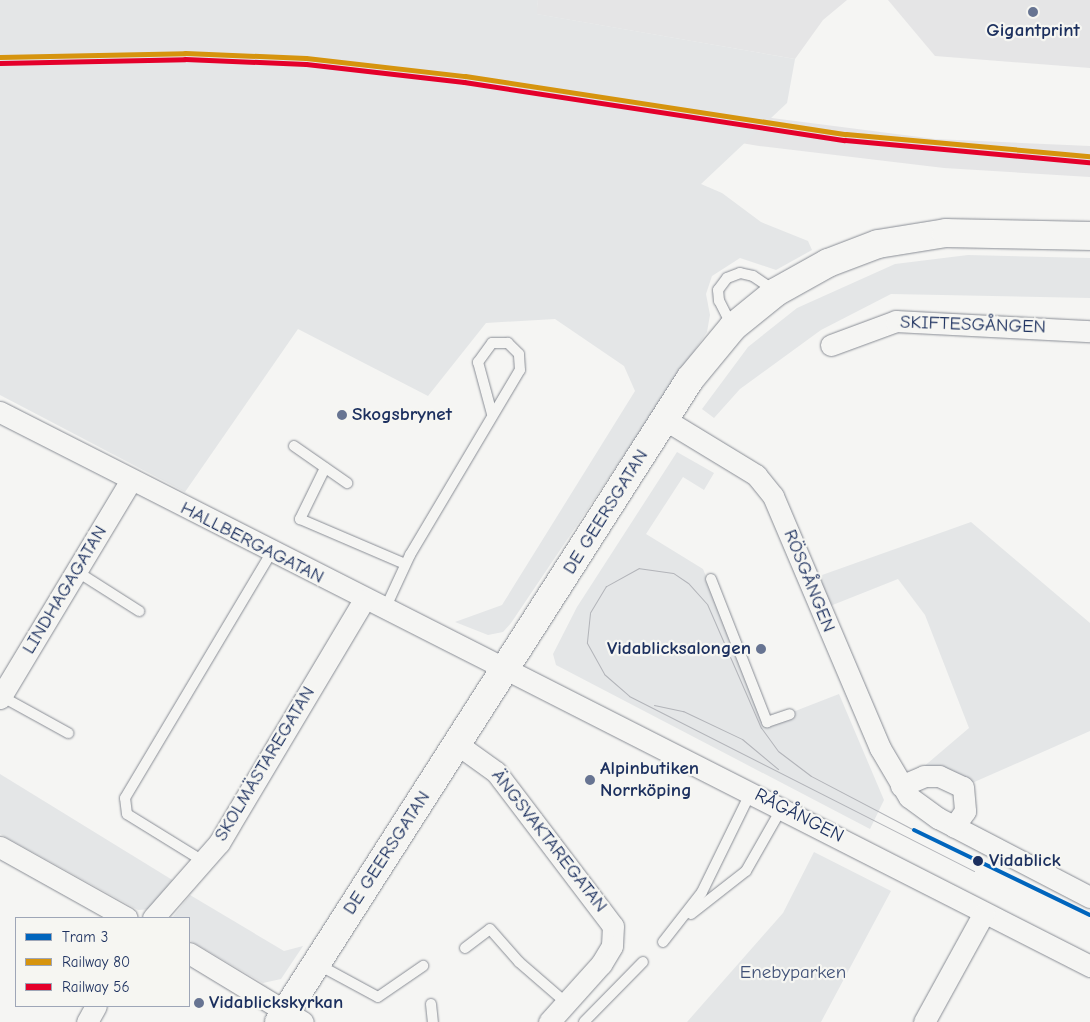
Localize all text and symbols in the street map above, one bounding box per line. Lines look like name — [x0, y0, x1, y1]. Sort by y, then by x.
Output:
marker: Gigantprint — [1027, 6, 1039, 18]
place label: Gigantprint — [986, 20, 1080, 42]
street label: SKIFTESGÅNGEN — [900, 311, 1046, 339]
place label: Skogsbrynet — [352, 404, 452, 426]
marker: Skogsbrynet — [336, 409, 348, 421]
street label: DE GEERSGATAN — [558, 445, 654, 579]
street label: HALLBERGAGATAN — [176, 497, 328, 589]
street label: LINDHAGAGATAN — [18, 522, 112, 658]
street label: RÖSGÅNGEN — [778, 526, 840, 636]
place label: Vidablicksalongen — [607, 638, 751, 660]
marker: Vidablicksalongen — [755, 643, 767, 655]
street label: SKOLMÄSTAREGATAN — [210, 683, 320, 845]
place label: Alpinbutiken Norrköping — [600, 758, 699, 802]
street label: ÄNGSVAKTAREGATAN — [486, 765, 612, 917]
marker: Alpinbutiken Norrköping — [584, 774, 596, 786]
street label: RÅGÅNGEN — [751, 784, 847, 848]
street label: DE GEERSGATAN — [338, 787, 436, 919]
place label: Vidablick — [989, 850, 1061, 872]
marker: Vidablick — [971, 854, 985, 868]
legend — [15, 917, 190, 1007]
text: Tram 3 — [62, 928, 108, 946]
text: Railway 80 — [62, 953, 130, 971]
park label: Enebyparken — [740, 962, 846, 984]
text: Railway 56 — [62, 978, 130, 996]
place label: Vidablickskyrkan — [209, 992, 343, 1014]
marker: Vidablickskyrkan — [193, 997, 205, 1009]

